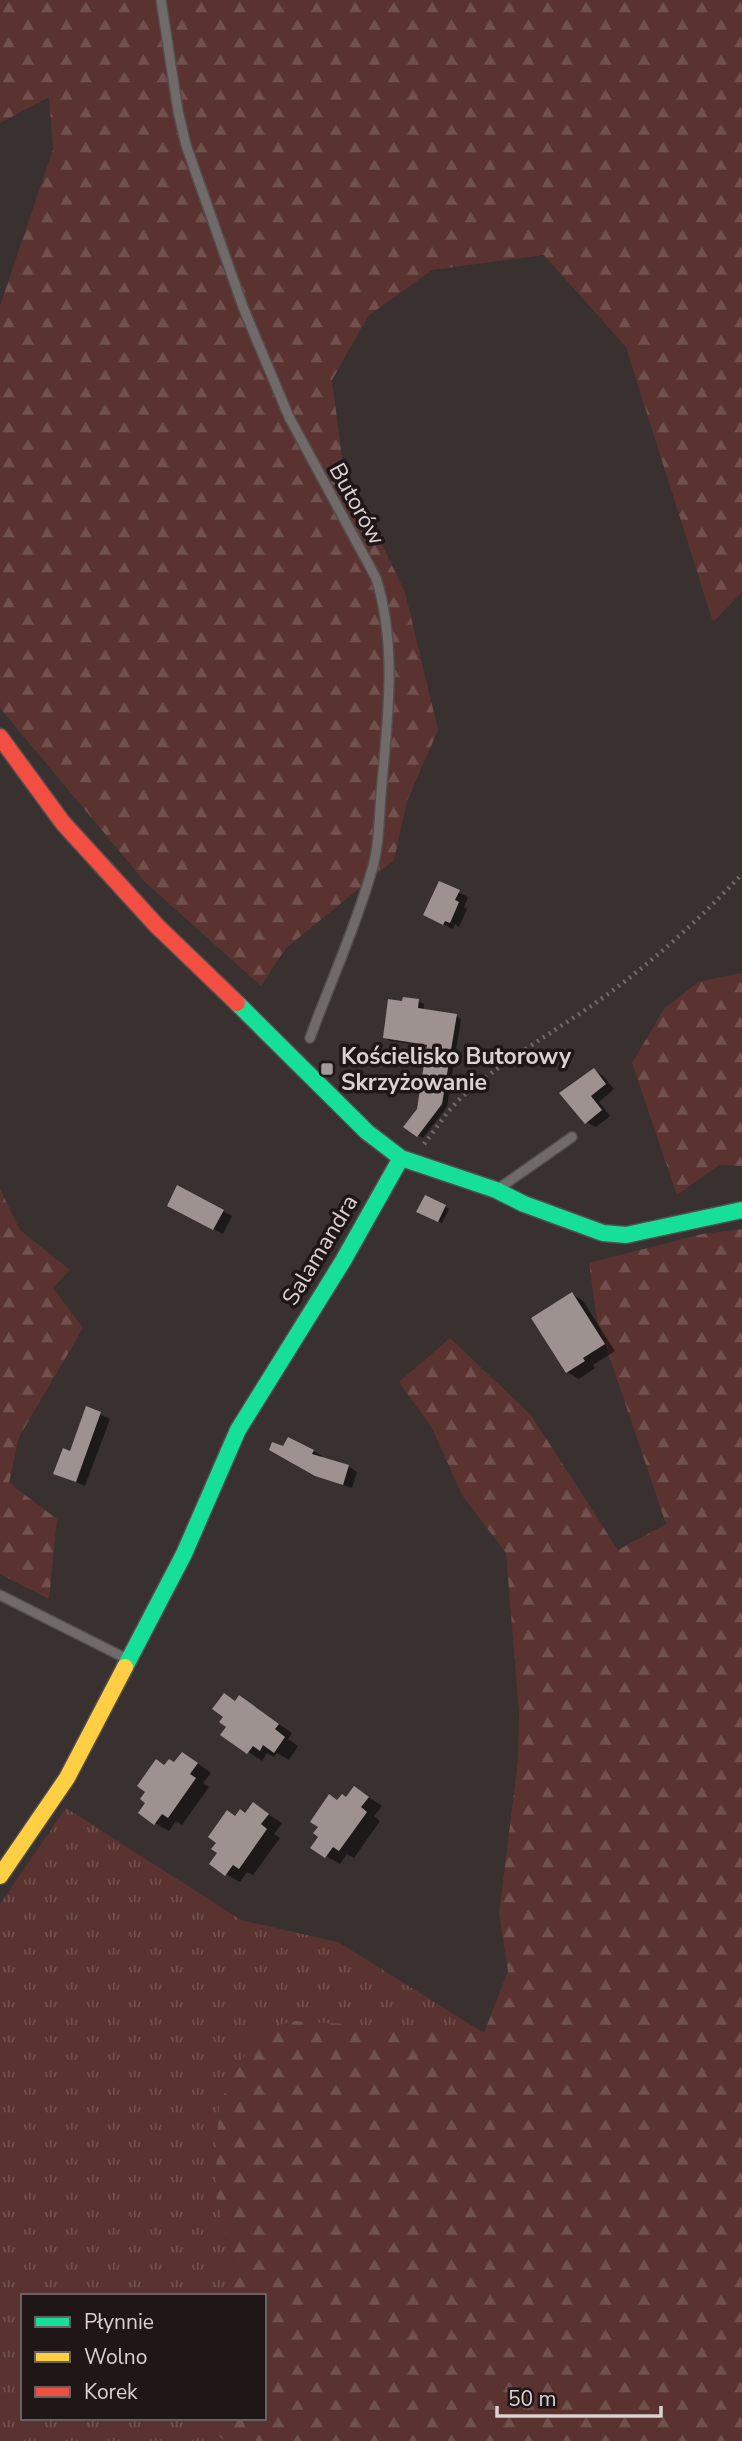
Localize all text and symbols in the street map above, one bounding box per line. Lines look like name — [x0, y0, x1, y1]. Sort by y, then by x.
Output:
street label: Butorów — [322, 457, 392, 551]
place label: Kościelisko Butorowy Skrzyżowanie — [341, 1041, 572, 1098]
marker: Kościelisko Butorowy Skrzyżowanie — [319, 1061, 335, 1077]
street label: Salamandra — [275, 1189, 365, 1311]
legend — [21, 2294, 266, 2420]
text: Płynnie — [84, 2308, 154, 2336]
text: Wolno — [84, 2343, 147, 2371]
scale bar — [497, 2374, 662, 2418]
text: Korek — [84, 2378, 138, 2406]
text: 50 m — [508, 2385, 557, 2413]

